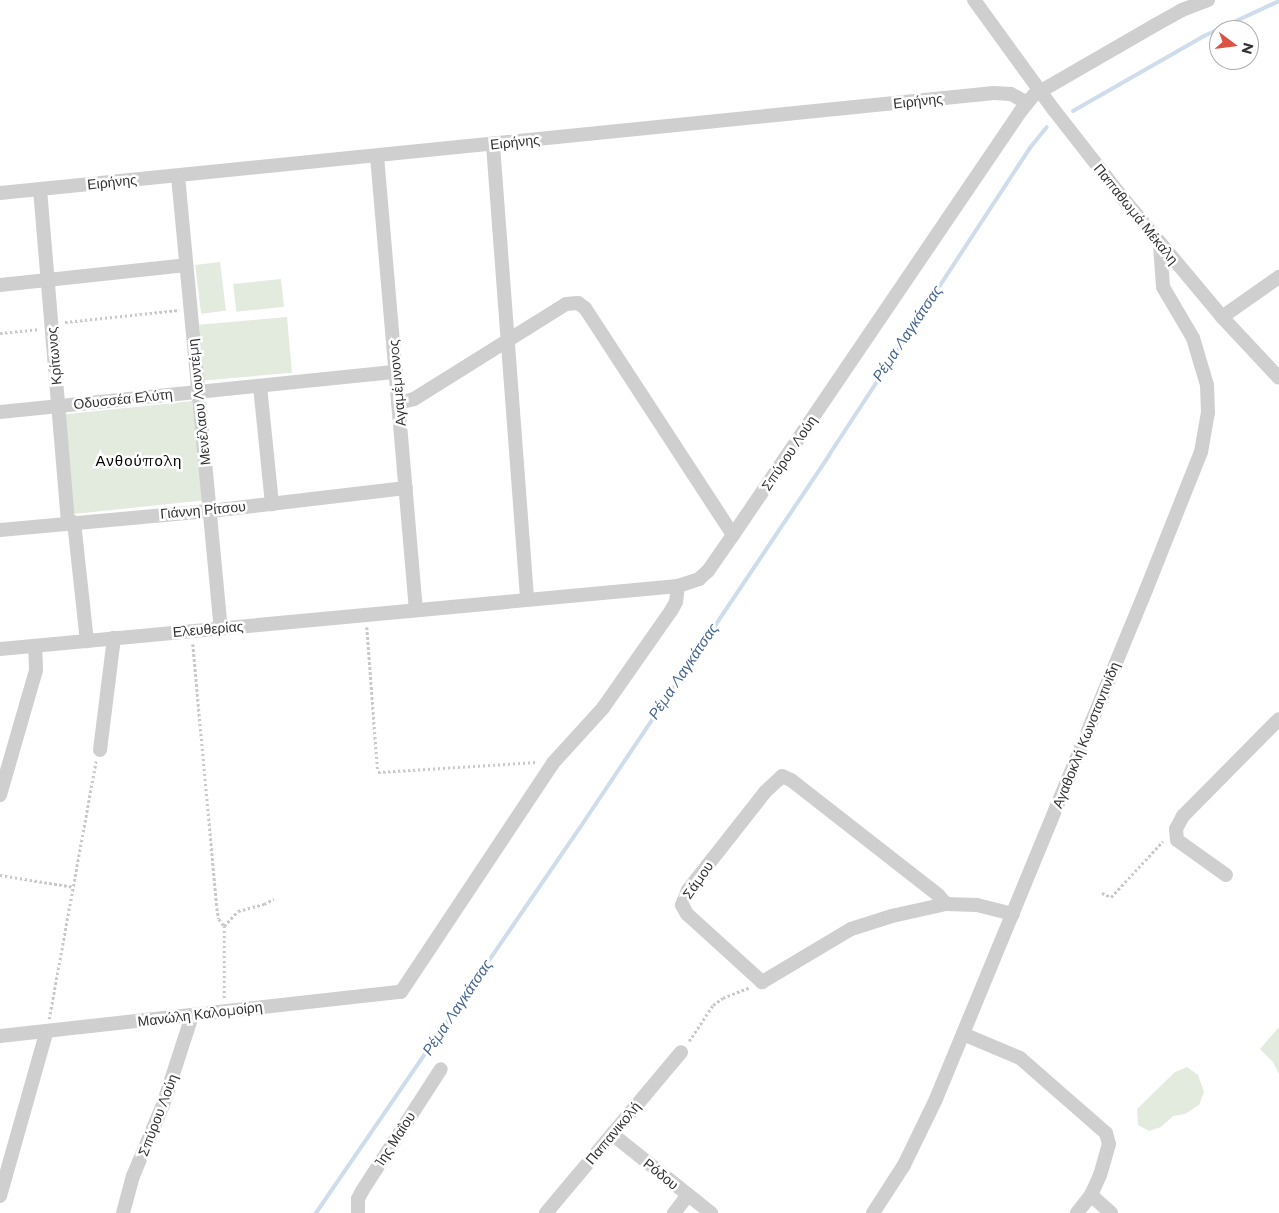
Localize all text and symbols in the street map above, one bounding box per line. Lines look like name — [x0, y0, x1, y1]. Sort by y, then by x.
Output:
north arrow — [1209, 20, 1259, 70]
text: N — [1237, 41, 1258, 56]
street label: Ειρήνης — [892, 90, 944, 112]
street label: Ειρήνης — [489, 131, 541, 153]
street label: Παπαθωμά Μέκαλη — [1090, 160, 1182, 268]
street label: Ειρήνης — [86, 171, 138, 193]
water label: Ρέμα Λαγκάτσας — [868, 282, 946, 384]
street label: Κρίτωνος — [43, 326, 65, 386]
street label: Μενέλαου Λουντέμη — [184, 338, 214, 466]
street label: Αγαμέμνονoς — [385, 339, 409, 427]
street label: Οδυσσέα Ελύτη — [73, 385, 173, 413]
street label: Σπύρου Λούη — [758, 412, 820, 494]
district label: Ανθούπολη — [94, 452, 184, 470]
street label: Γιάννη Ρίτσου — [160, 498, 246, 522]
street label: Ελευθερίας — [172, 618, 244, 640]
water label: Ρέμα Λαγκάτσας — [644, 620, 722, 722]
street label: Αγαθοκλή Κωνσταντινίδη — [1049, 659, 1123, 811]
street label: Σάμου — [679, 858, 717, 902]
water label: Ρέμα Λαγκάτσας — [418, 956, 496, 1058]
street label: Μανώλη Καλομοίρη — [137, 998, 263, 1030]
street label: Σπύρου Λούη — [135, 1072, 181, 1158]
street label: Παπανικολή — [582, 1098, 644, 1168]
street label: 1ης Μαΐου — [371, 1109, 419, 1169]
street label: Ρόδου — [640, 1155, 682, 1193]

